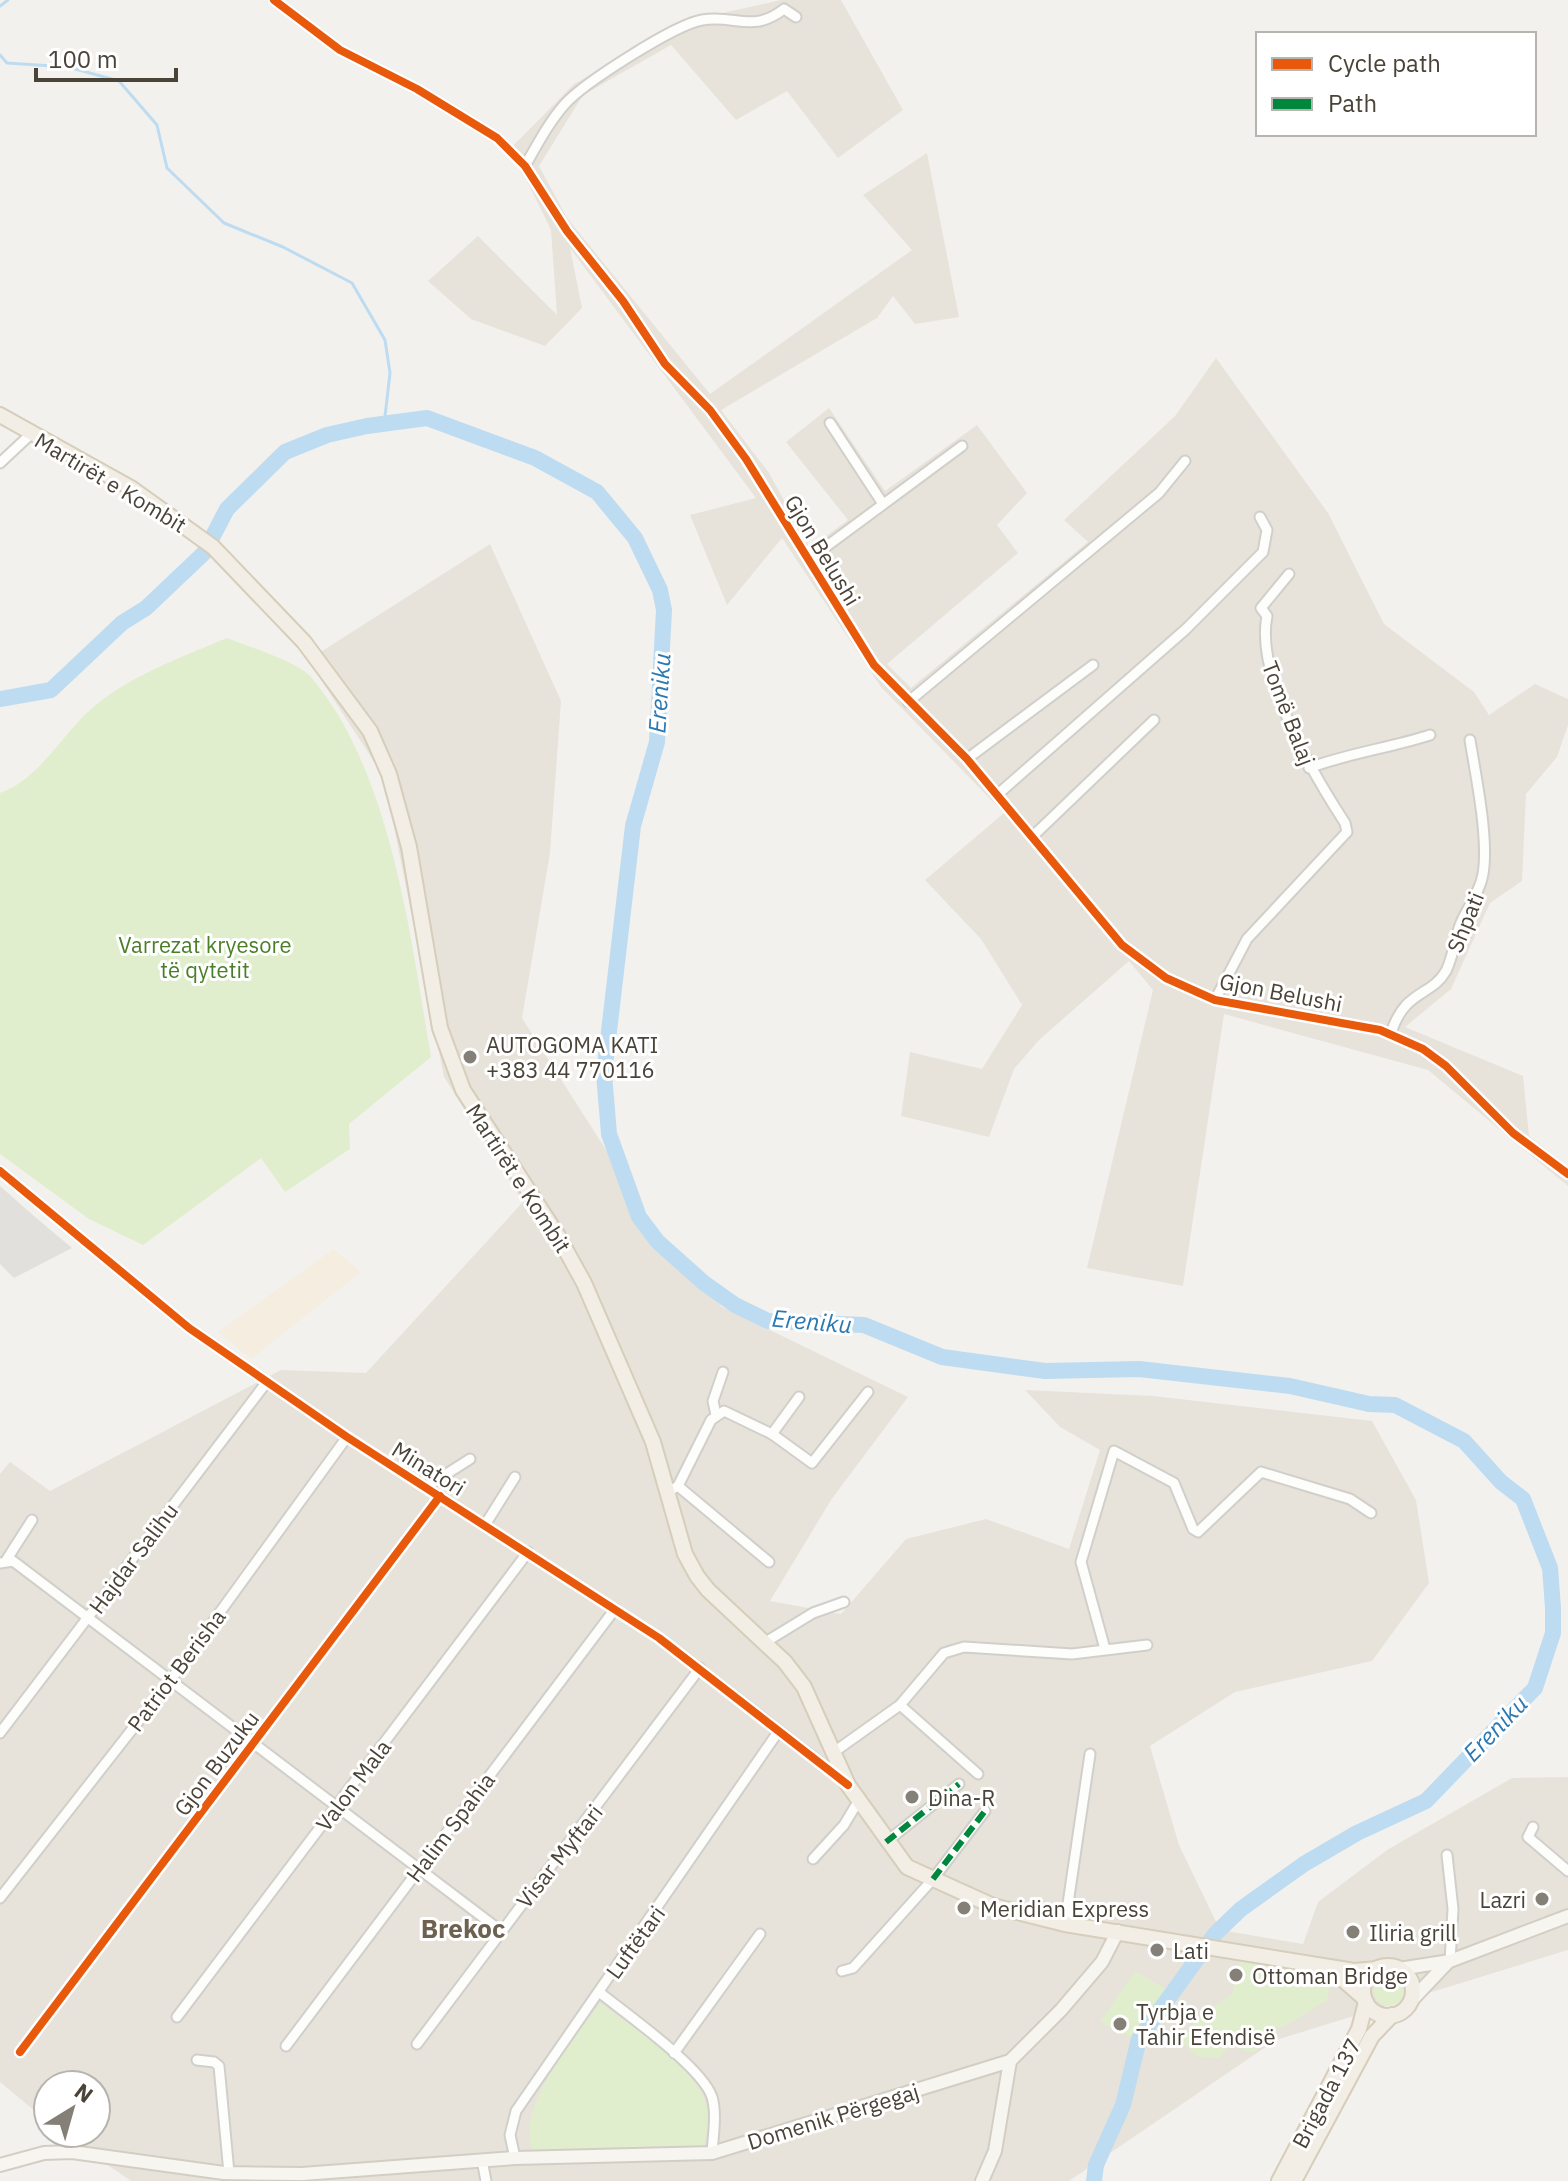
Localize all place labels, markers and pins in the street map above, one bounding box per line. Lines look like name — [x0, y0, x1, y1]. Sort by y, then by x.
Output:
place label: AUTOGOMA KATI +383 44 770116 — [486, 1030, 658, 1084]
marker: AUTOGOMA KATI +383 44 770116 — [461, 1048, 479, 1066]
place label: Dina-R — [928, 1783, 995, 1812]
marker: Dina-R — [903, 1788, 921, 1806]
place label: Lazri — [1479, 1885, 1526, 1914]
marker: Lazri — [1533, 1890, 1551, 1908]
place label: Meridian Express — [980, 1894, 1149, 1923]
marker: Meridian Express — [955, 1899, 973, 1917]
place label: Iliria grill — [1369, 1918, 1457, 1947]
marker: Iliria grill — [1344, 1923, 1362, 1941]
place label: Lati — [1173, 1936, 1209, 1965]
marker: Lati — [1148, 1941, 1166, 1959]
place label: Ottoman Bridge — [1252, 1961, 1408, 1990]
marker: Ottoman Bridge — [1227, 1966, 1245, 1984]
place label: Tyrbja e Tahir Efendisë — [1136, 1997, 1276, 2051]
marker: Tyrbja e Tahir Efendisë — [1111, 2015, 1129, 2033]

